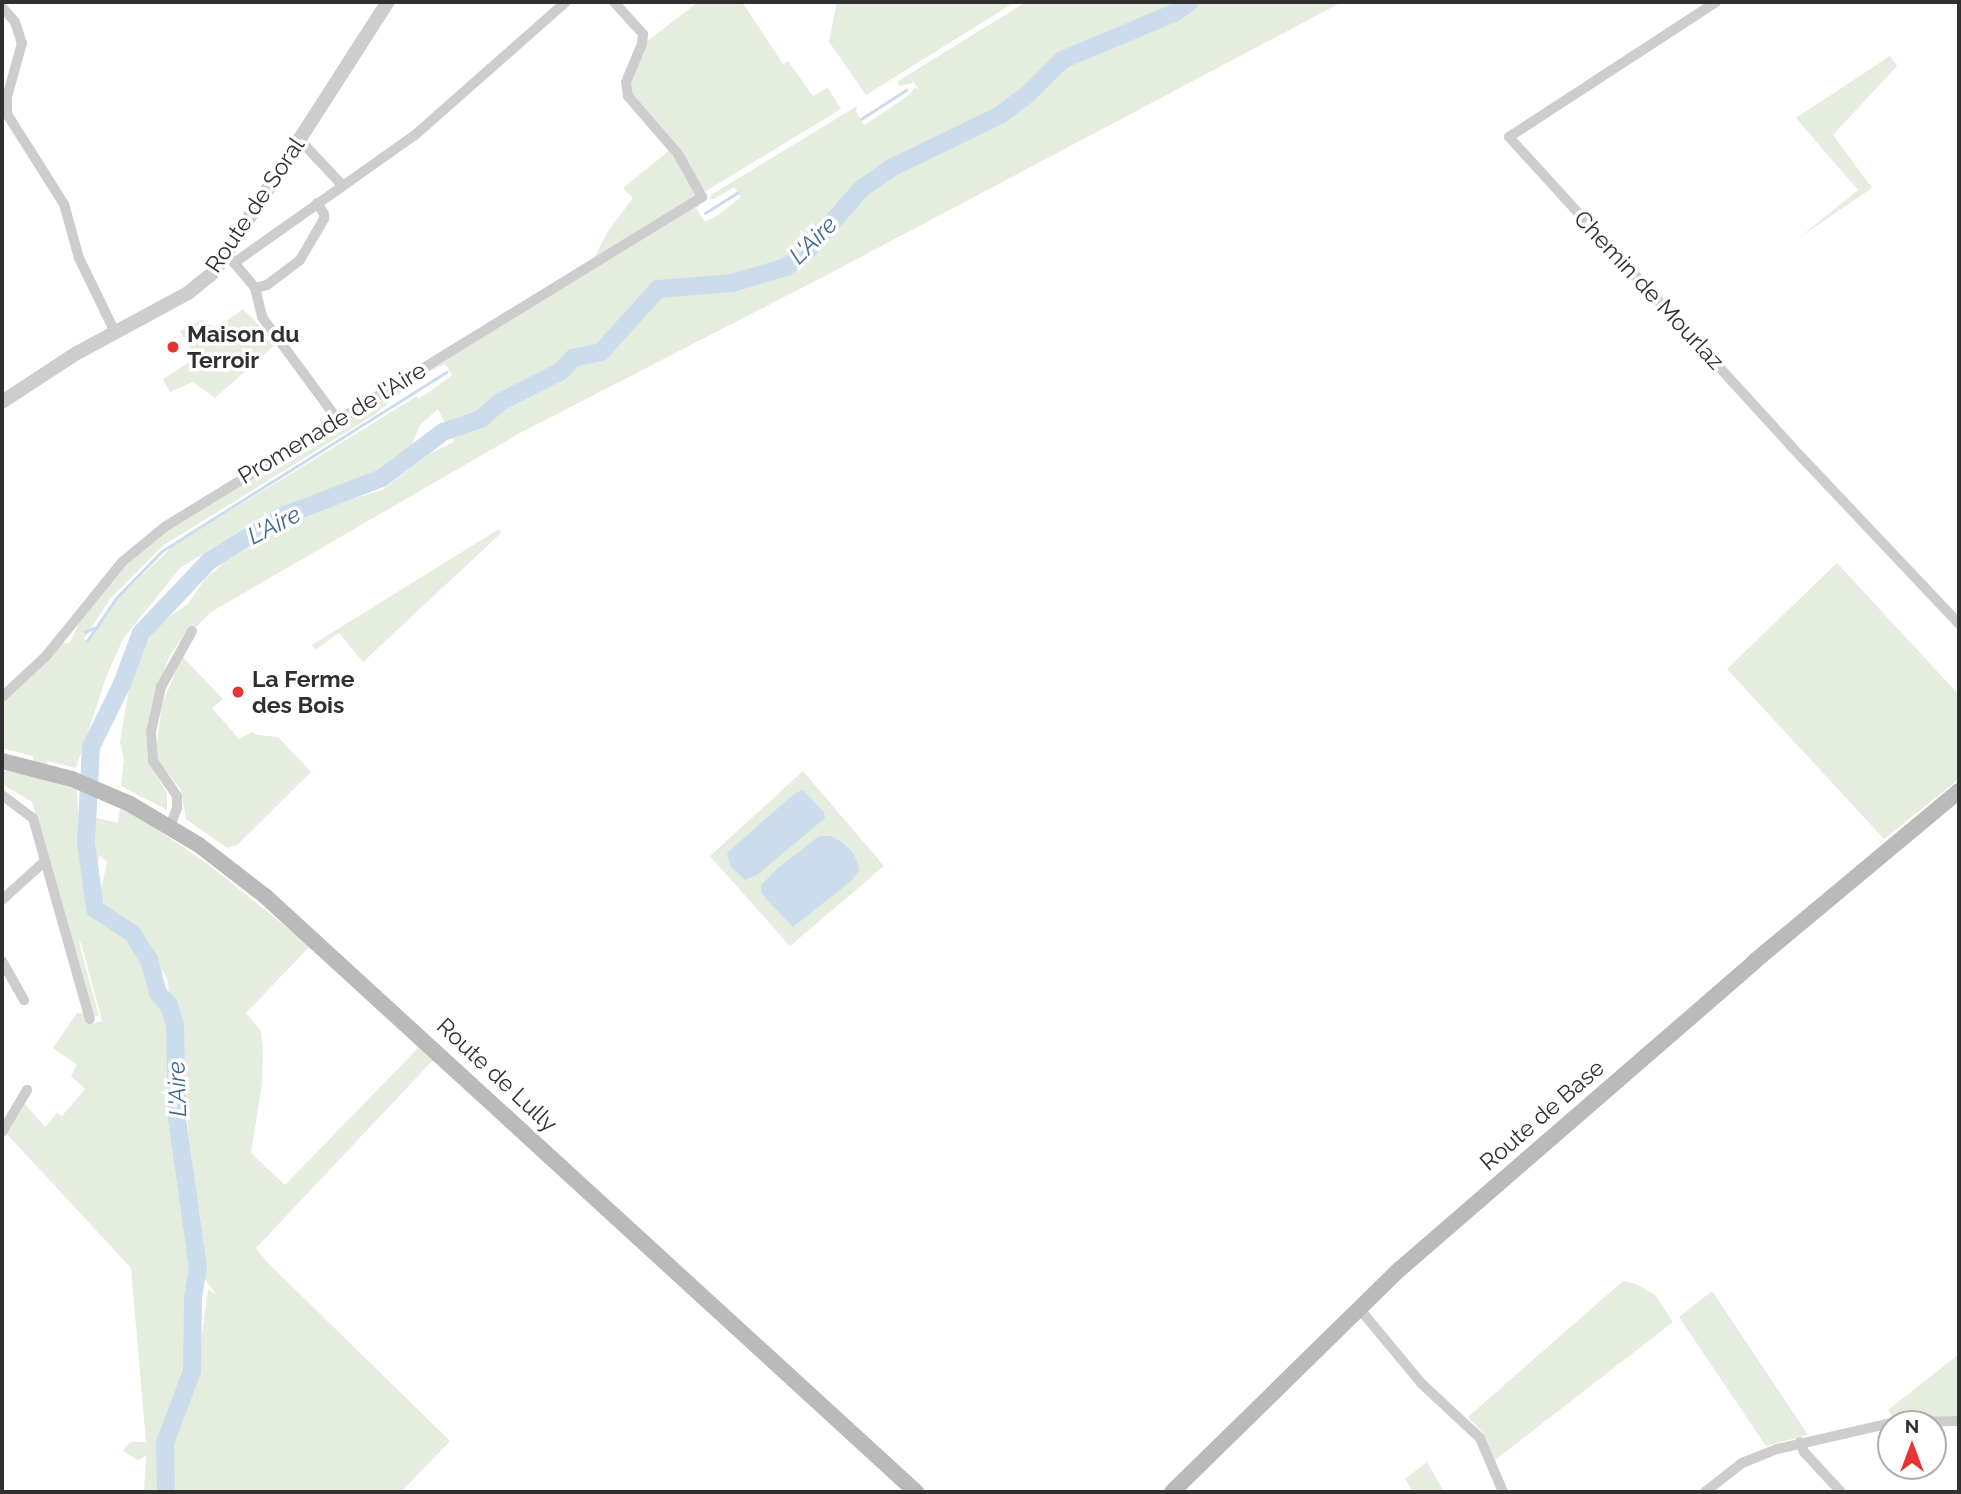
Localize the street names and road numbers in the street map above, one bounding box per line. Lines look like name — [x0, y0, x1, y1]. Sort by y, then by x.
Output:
street label: Route de Soral — [200, 132, 310, 278]
street label: Chemin de Mourlaz — [1568, 205, 1730, 375]
street label: Promenade de l'Aire — [233, 356, 431, 490]
street label: Route de Lully — [431, 1012, 563, 1138]
street label: Route de Base — [1474, 1054, 1610, 1176]

